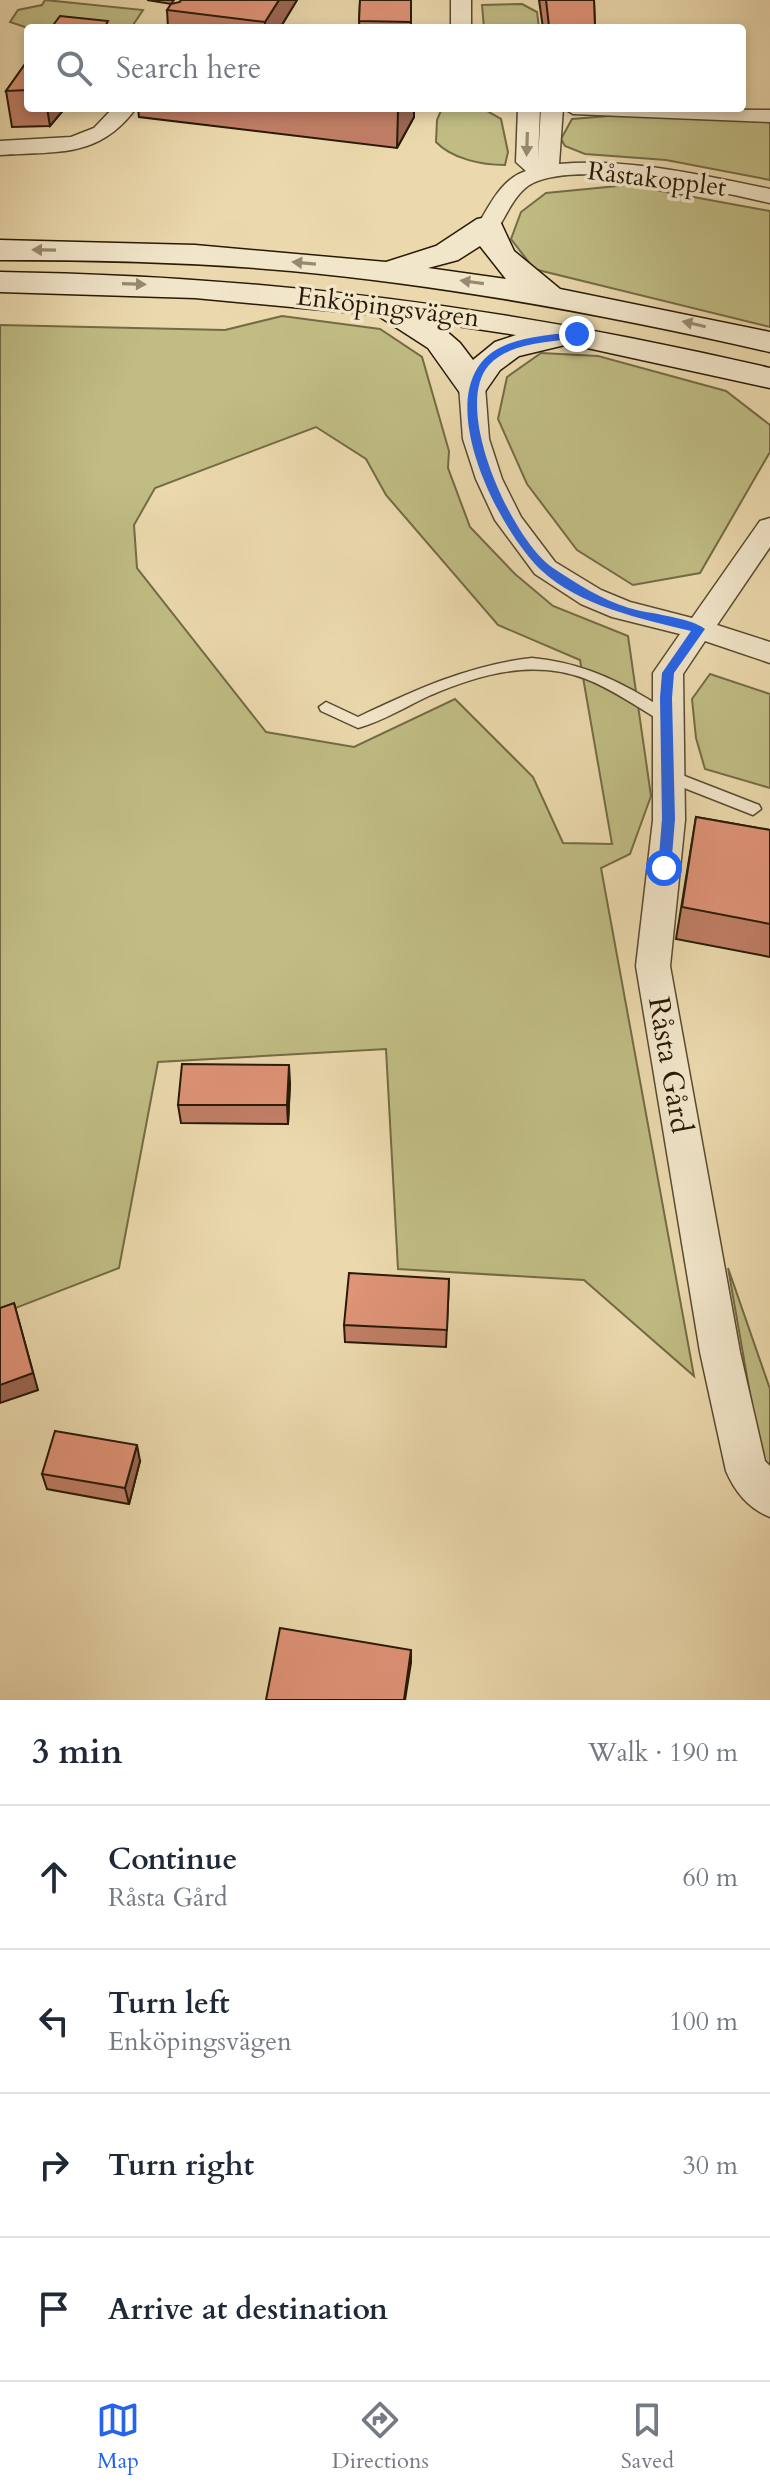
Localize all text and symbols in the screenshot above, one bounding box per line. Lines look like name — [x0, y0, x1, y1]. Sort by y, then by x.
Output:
search box — [24, 24, 746, 112]
icon: search — [52, 46, 96, 90]
text: Search here — [116, 48, 261, 89]
one-way arrow — [521, 132, 534, 157]
street label: Råstakopplet — [586, 153, 728, 205]
one-way arrow — [31, 244, 56, 256]
one-way arrow — [291, 257, 316, 270]
one-way arrow — [459, 275, 484, 288]
one-way arrow — [122, 277, 147, 290]
street label: Enköpingsvägen — [295, 278, 482, 336]
route end — [559, 316, 595, 352]
one-way arrow — [681, 317, 706, 330]
route start — [646, 850, 682, 886]
street label: Råsta Gård — [638, 994, 702, 1136]
text: 3 min — [32, 1729, 123, 1775]
text: Walk · 190 m — [588, 1735, 738, 1770]
text: Continue — [108, 1839, 237, 1880]
icon: ahead — [32, 1855, 76, 1899]
text: 60 m — [682, 1860, 738, 1895]
text: Råsta Gård — [108, 1880, 228, 1915]
text: Turn left — [108, 1983, 230, 2024]
icon: left — [32, 1999, 76, 2043]
text: 100 m — [669, 2004, 738, 2039]
text: Enköpingsvägen — [108, 2024, 292, 2059]
icon: right — [32, 2143, 76, 2187]
text: Turn right — [108, 2145, 254, 2186]
text: 30 m — [682, 2148, 738, 2183]
icon: arrive — [32, 2287, 76, 2331]
text: Arrive at destination — [108, 2289, 388, 2330]
tab: Map — [96, 2398, 140, 2476]
tab: Directions — [332, 2398, 429, 2476]
tab: Saved — [621, 2398, 674, 2476]

